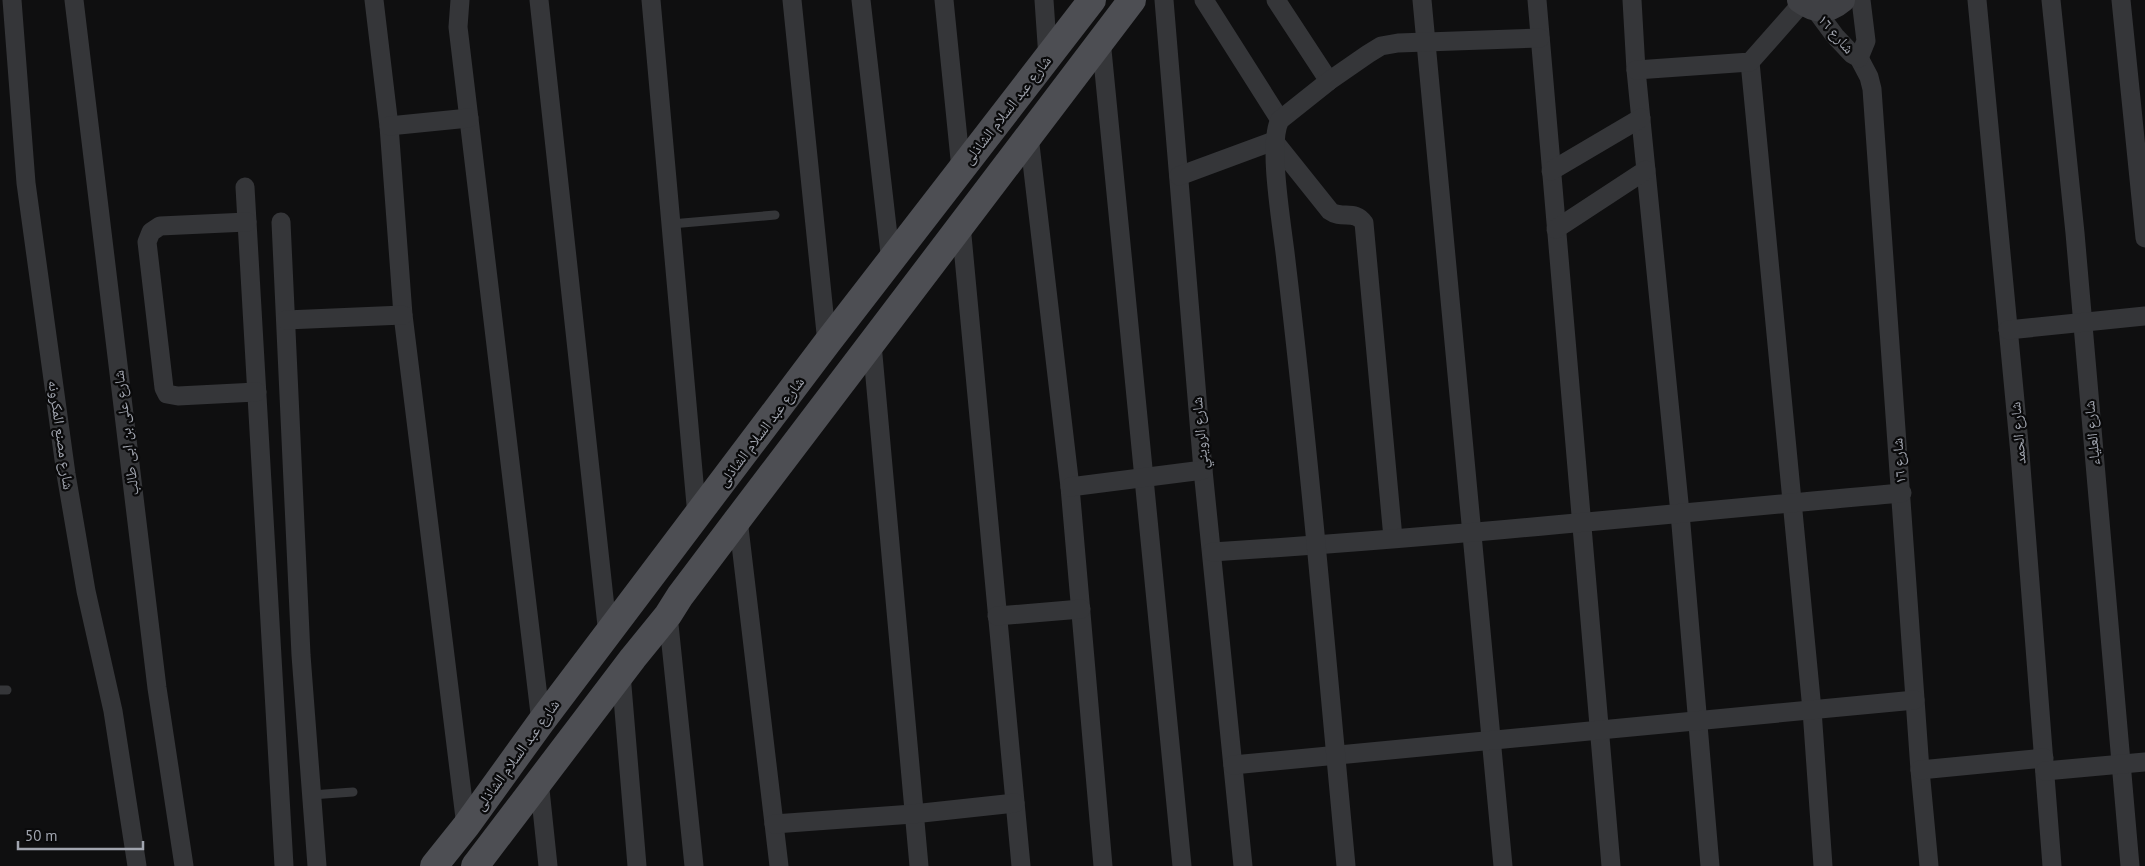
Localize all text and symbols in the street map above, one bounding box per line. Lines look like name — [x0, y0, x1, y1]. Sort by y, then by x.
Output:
street label: شارع ١٦ — [1813, 10, 1859, 58]
street label: شارع عبد السلام الشاذلى — [958, 51, 1056, 169]
street label: شارع على بن ابى طالب — [108, 369, 144, 497]
street label: شارع عبد السلام الشاذلى — [713, 373, 809, 491]
street label: شارع مصنع المكرونه — [43, 379, 79, 491]
street label: شارع الرويني — [1187, 396, 1215, 470]
street label: شارع العلياء — [2079, 400, 2105, 466]
street label: شارع الحمد — [2005, 401, 2031, 465]
street label: شارع ١٦ — [1887, 437, 1911, 485]
street label: شارع عبد السلام الشاذلى — [470, 695, 564, 815]
scale bar — [18, 818, 142, 850]
text: 50 m — [25, 826, 58, 845]

